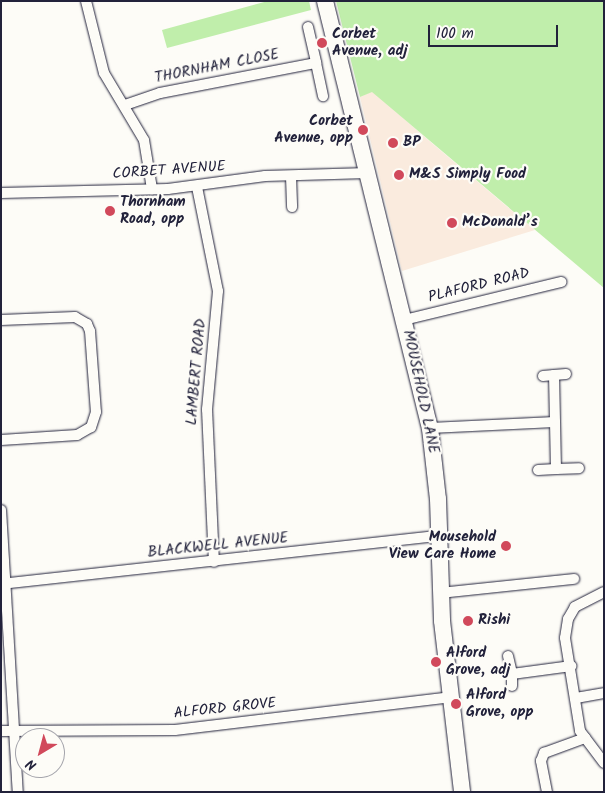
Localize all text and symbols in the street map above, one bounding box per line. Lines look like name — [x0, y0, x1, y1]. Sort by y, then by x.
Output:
scale bar — [430, 15, 560, 47]
text: 100 m — [436, 22, 474, 46]
place label: Corbet Avenue, adj — [332, 25, 407, 60]
marker: Corbet Avenue, adj — [316, 37, 328, 49]
street label: THORNHAM CLOSE — [153, 46, 281, 88]
place label: Corbet Avenue, opp — [274, 112, 353, 147]
marker: Corbet Avenue, opp — [357, 124, 369, 136]
place label: BP — [403, 134, 421, 152]
marker: BP — [387, 137, 399, 149]
street label: CORBET AVENUE — [112, 158, 226, 184]
place label: M&S Simply Food — [409, 166, 526, 184]
marker: M&S Simply Food — [393, 169, 405, 181]
place label: Thornham Road, opp — [120, 193, 186, 228]
marker: Thornham Road, opp — [104, 205, 116, 217]
place label: McDonald’s — [462, 214, 538, 232]
marker: McDonald’s — [446, 217, 458, 229]
street label: PLAFORD ROAD — [427, 265, 531, 307]
street label: LAMBERT ROAD — [183, 318, 211, 426]
street label: MOUSEHOLD LANE — [398, 328, 442, 456]
place label: Mousehold View Care Home — [389, 528, 496, 563]
street label: BLACKWELL AVENUE — [147, 530, 289, 562]
marker: Mousehold View Care Home — [500, 540, 512, 552]
place label: Rishi — [478, 612, 510, 630]
marker: Rishi — [462, 615, 474, 627]
place label: Alford Grove, adj — [446, 644, 510, 679]
marker: Alford Grove, adj — [430, 656, 442, 668]
place label: Alford Grove, opp — [466, 686, 534, 721]
street label: ALFORD GROVE — [173, 695, 277, 723]
marker: Alford Grove, opp — [450, 698, 462, 710]
north arrow — [15, 728, 65, 778]
text: N — [21, 753, 42, 776]

